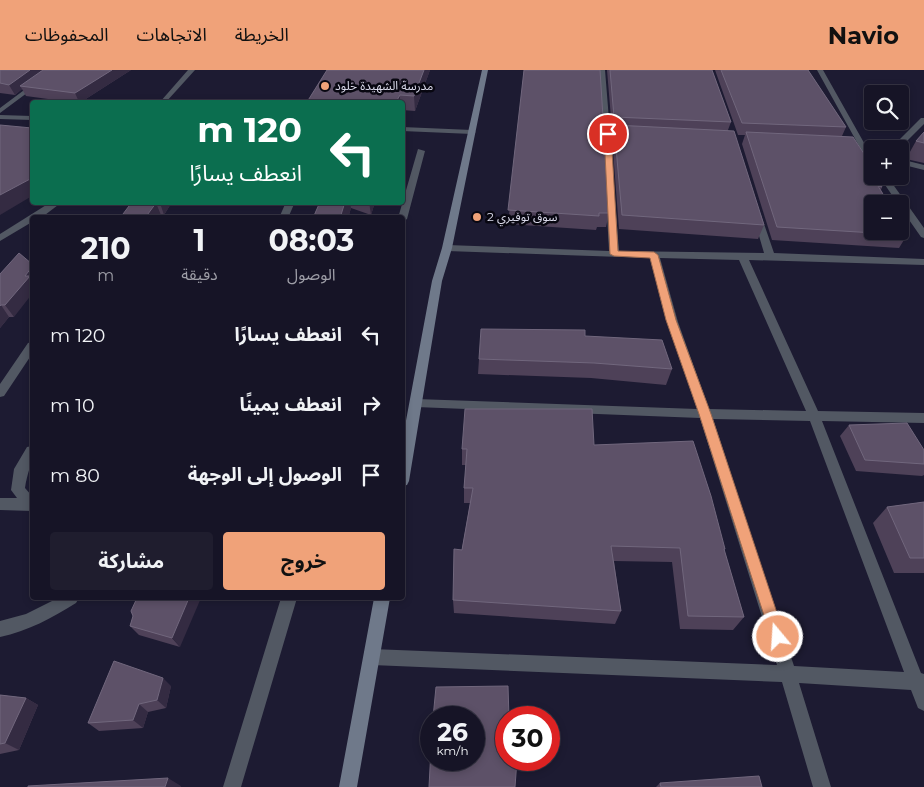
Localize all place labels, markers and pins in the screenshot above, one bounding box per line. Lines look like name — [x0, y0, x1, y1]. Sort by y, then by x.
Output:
place label: مدرسة الشهيدة خلود — [335, 78, 433, 93]
marker: مدرسة الشهيدة خلود — [319, 80, 331, 92]
pin — [587, 113, 629, 155]
place label: سوق توفيري 2 — [487, 209, 557, 227]
marker: سوق توفيري 2 — [471, 211, 483, 223]

